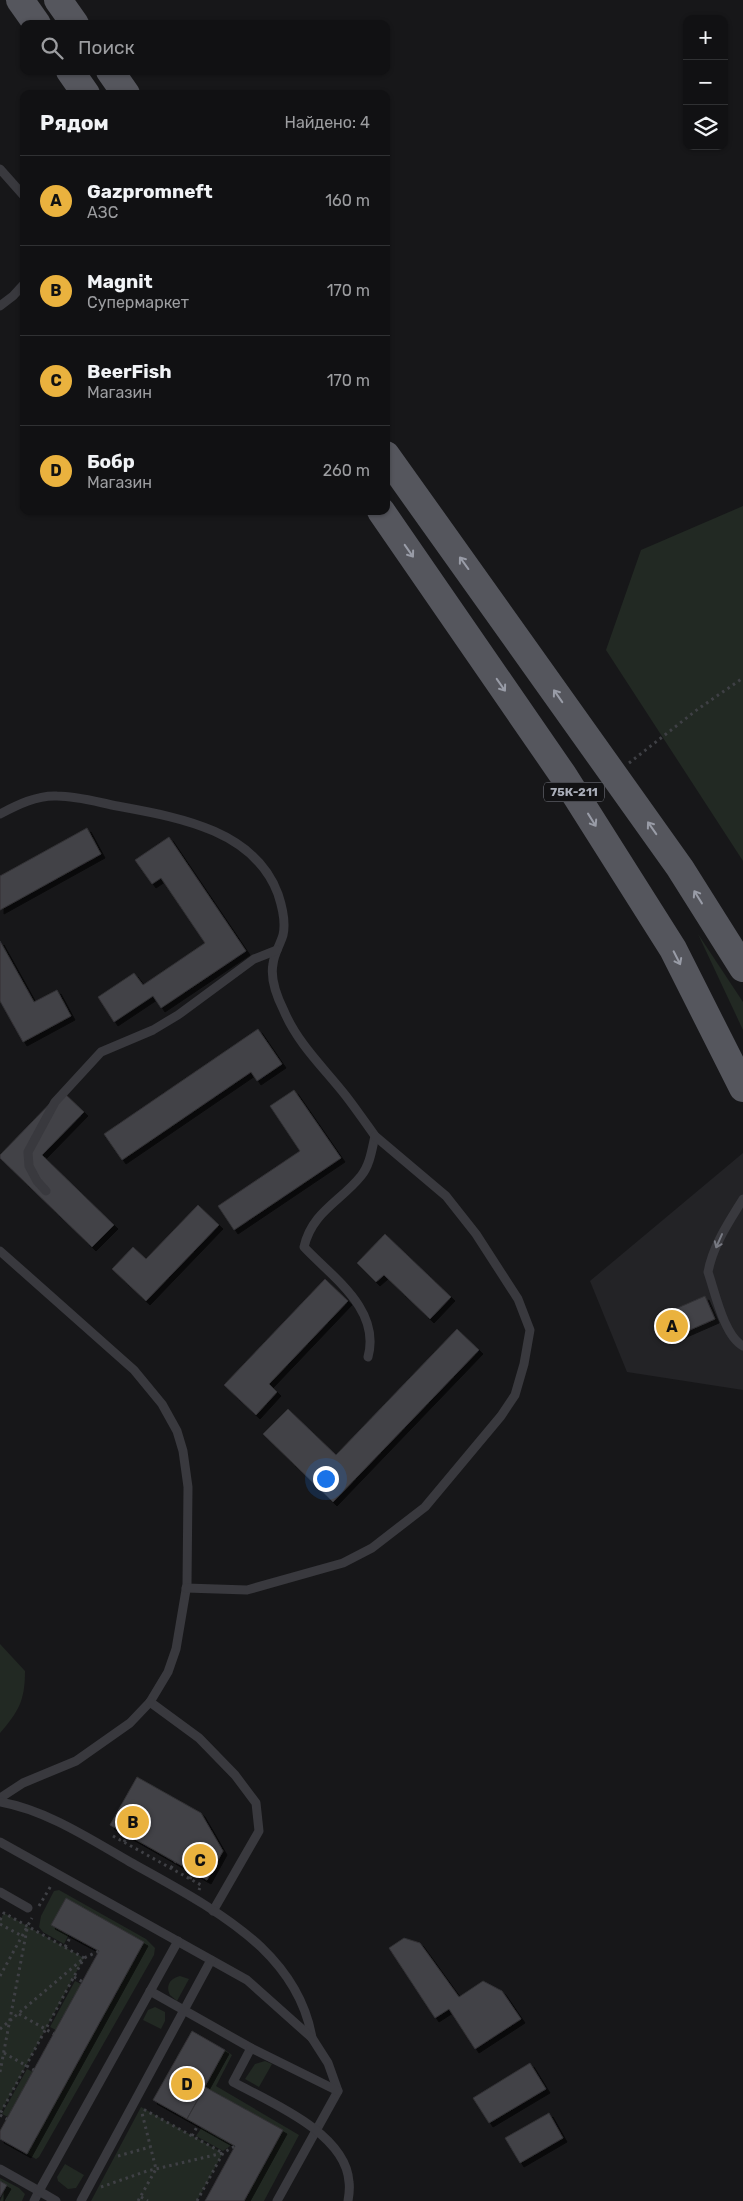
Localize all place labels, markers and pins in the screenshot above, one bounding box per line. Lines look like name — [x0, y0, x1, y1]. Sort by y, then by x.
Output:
pin: A — [656, 1307, 688, 1345]
pin: B — [117, 1803, 149, 1841]
pin: C — [184, 1841, 216, 1879]
pin: D — [171, 2065, 203, 2103]

